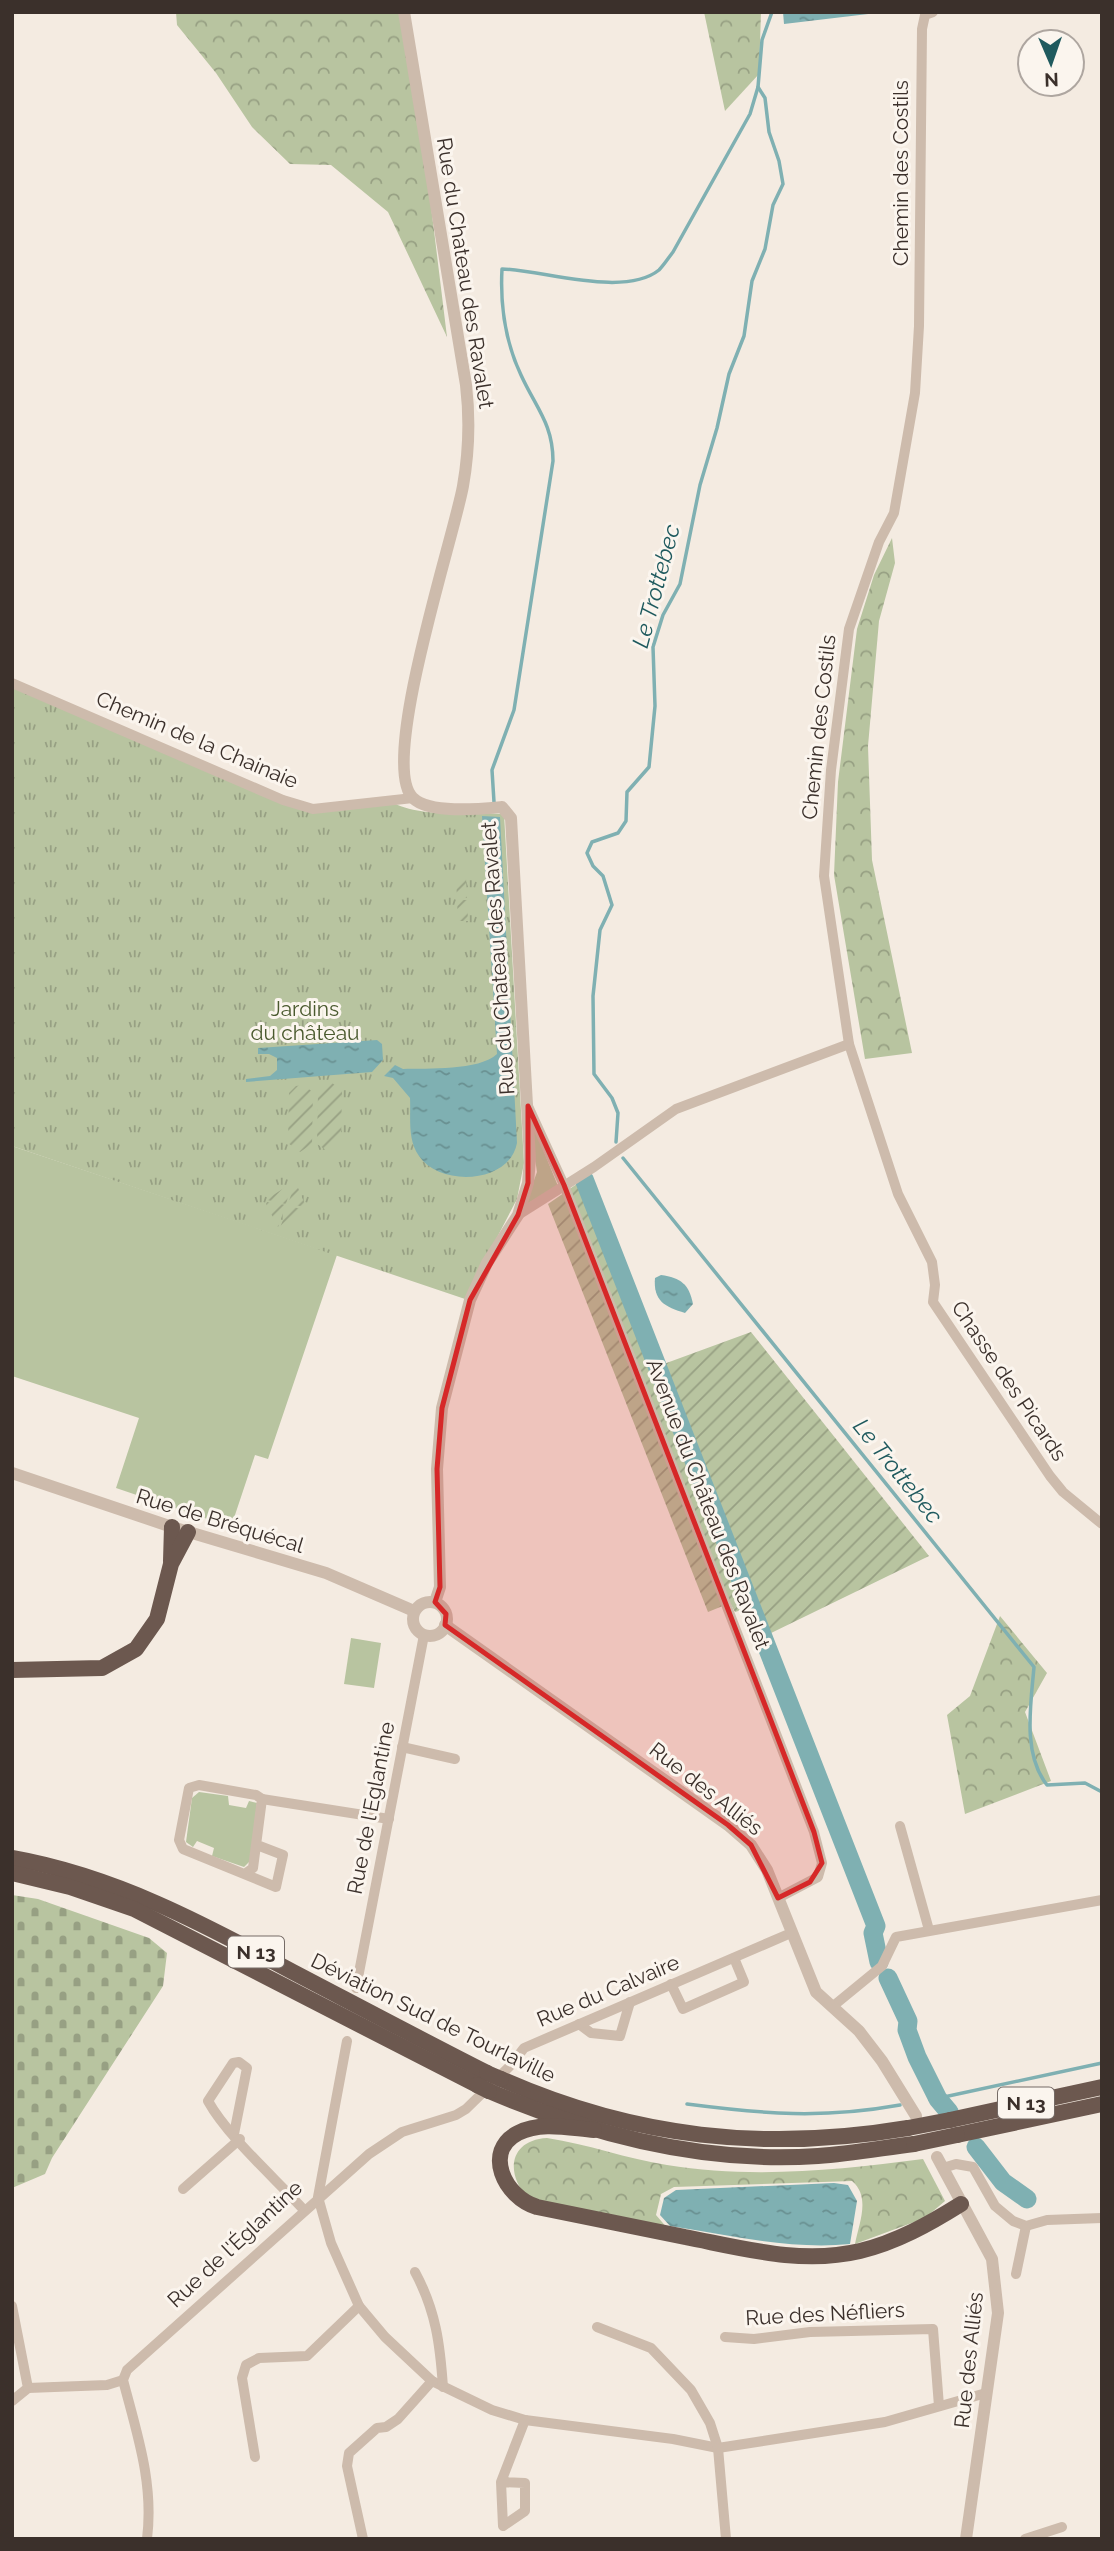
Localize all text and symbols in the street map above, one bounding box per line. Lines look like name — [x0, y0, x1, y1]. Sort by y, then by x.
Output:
north arrow — [1016, 28, 1086, 98]
text: N — [1044, 69, 1059, 91]
street label: Chemin des Costils — [888, 80, 913, 266]
street label: Rue du Chateau des Ravalet — [432, 136, 499, 410]
water label: Le Trottebec — [626, 521, 685, 651]
street label: Chemin des Costils — [796, 633, 841, 821]
street label: Chemin de la Chainaie — [92, 686, 302, 793]
street label: Rue du Chateau des Ravalet — [475, 821, 520, 1096]
park label: Jardins du château — [250, 996, 360, 1045]
street label: Chasse des Picards — [947, 1296, 1072, 1466]
street label: Avenue du Château des Ravalet — [641, 1355, 776, 1653]
water label: Le Trottebec — [848, 1413, 949, 1528]
street label: Rue de Bréquécal — [133, 1483, 307, 1558]
street label: Rue de l'Eglantine — [342, 1720, 399, 1896]
street label: Rue des Alliés — [645, 1737, 768, 1841]
road number: N 13 — [228, 1936, 284, 1968]
street label: Déviation Sud de Tourlaville — [307, 1947, 559, 2088]
street label: Rue du Calvaire — [533, 1949, 683, 2032]
road number: N 13 — [998, 2088, 1054, 2118]
street label: Rue de l'Églantine — [162, 2175, 307, 2312]
street label: Rue des Alliés — [949, 2291, 988, 2429]
street label: Rue des Néfliers — [745, 2297, 905, 2330]

